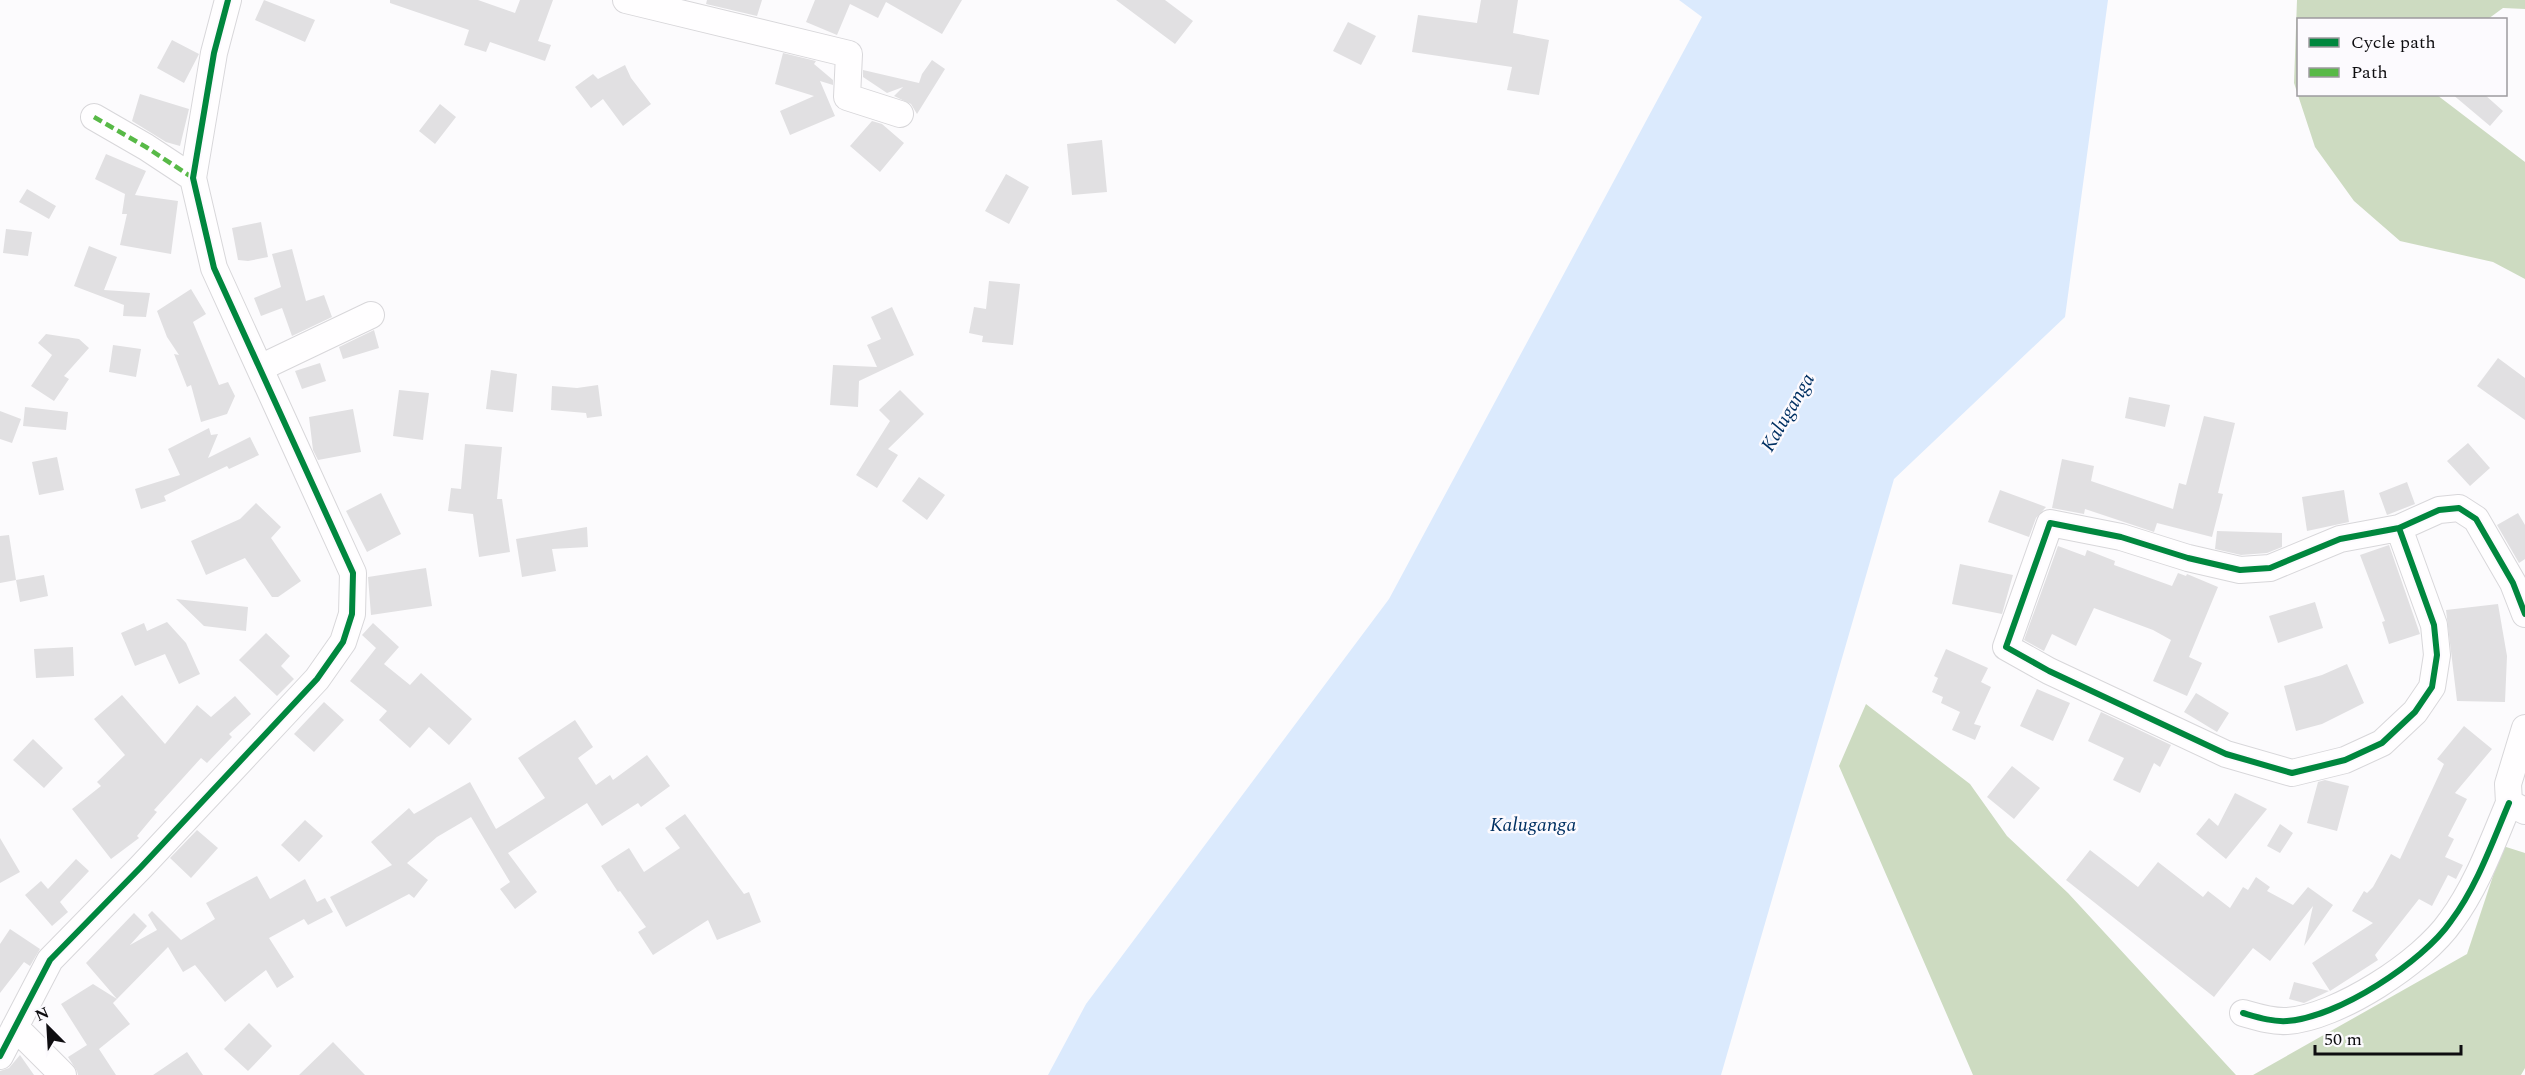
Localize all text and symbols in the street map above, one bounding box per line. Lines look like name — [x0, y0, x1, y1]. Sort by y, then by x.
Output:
legend — [2297, 18, 2507, 96]
text: Cycle path — [2351, 29, 2436, 56]
text: Path — [2351, 59, 2388, 86]
water label: Kaluganga — [1753, 367, 1823, 458]
water label: Kaluganga — [1490, 810, 1576, 840]
north arrow — [18, 997, 78, 1057]
text: N — [31, 1001, 53, 1028]
scale bar — [2315, 1018, 2460, 1056]
text: 50 m — [2324, 1026, 2362, 1053]

